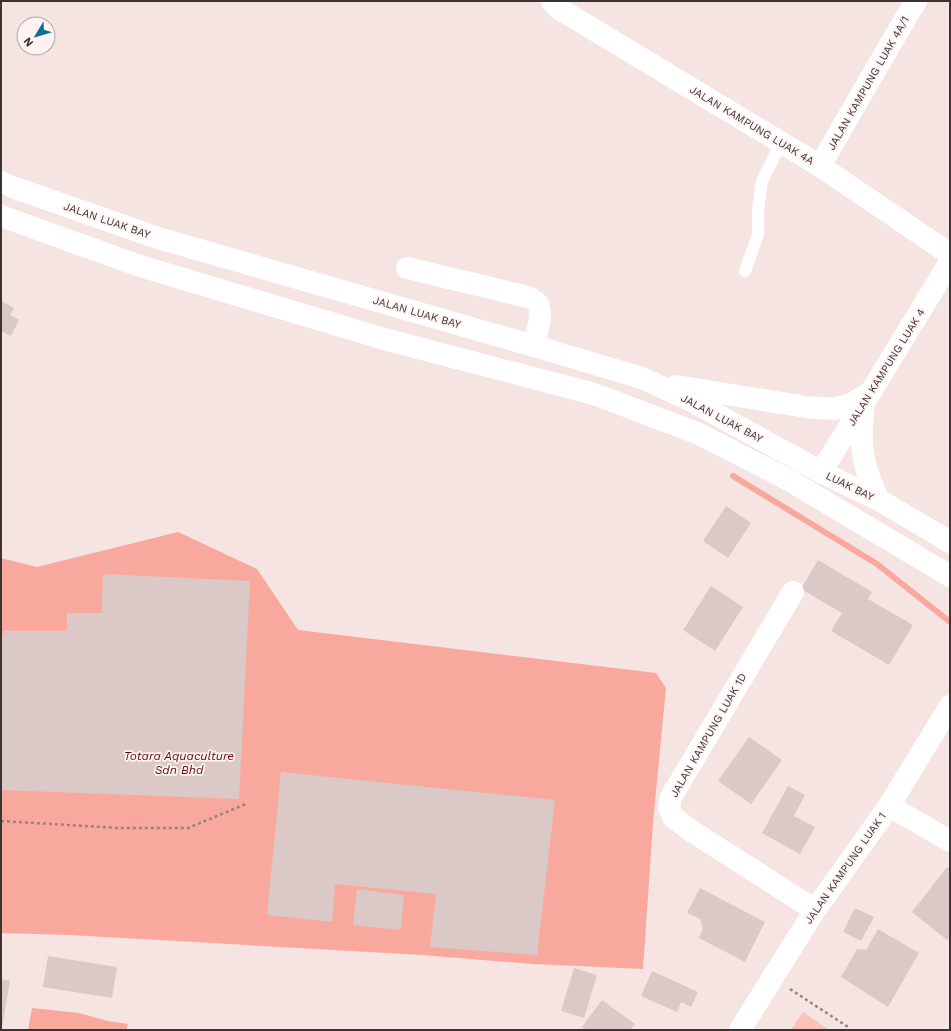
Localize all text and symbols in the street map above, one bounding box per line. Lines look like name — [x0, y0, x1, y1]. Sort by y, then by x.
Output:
street label: JALAN KAMPUNG LUAK 4A/1 — [825, 14, 912, 152]
north arrow — [16, 16, 56, 56]
text: N — [21, 35, 36, 49]
street label: JALAN KAMPUNG LUAK 4A — [687, 83, 816, 168]
street label: JALAN LUAK BAY — [62, 200, 153, 242]
street label: JALAN LUAK BAY — [371, 294, 463, 331]
street label: JALAN KAMPUNG LUAK 4 — [845, 306, 928, 428]
street label: JALAN LUAK BAY — [679, 391, 766, 446]
street label: LUAK BAY — [824, 469, 877, 504]
street label: JALAN KAMPUNG LUAK 1D — [668, 671, 749, 800]
water label: Totara Aquaculture Sdn Bhd — [124, 749, 234, 777]
street label: JALAN KAMPUNG LUAK 1 — [802, 810, 889, 927]

